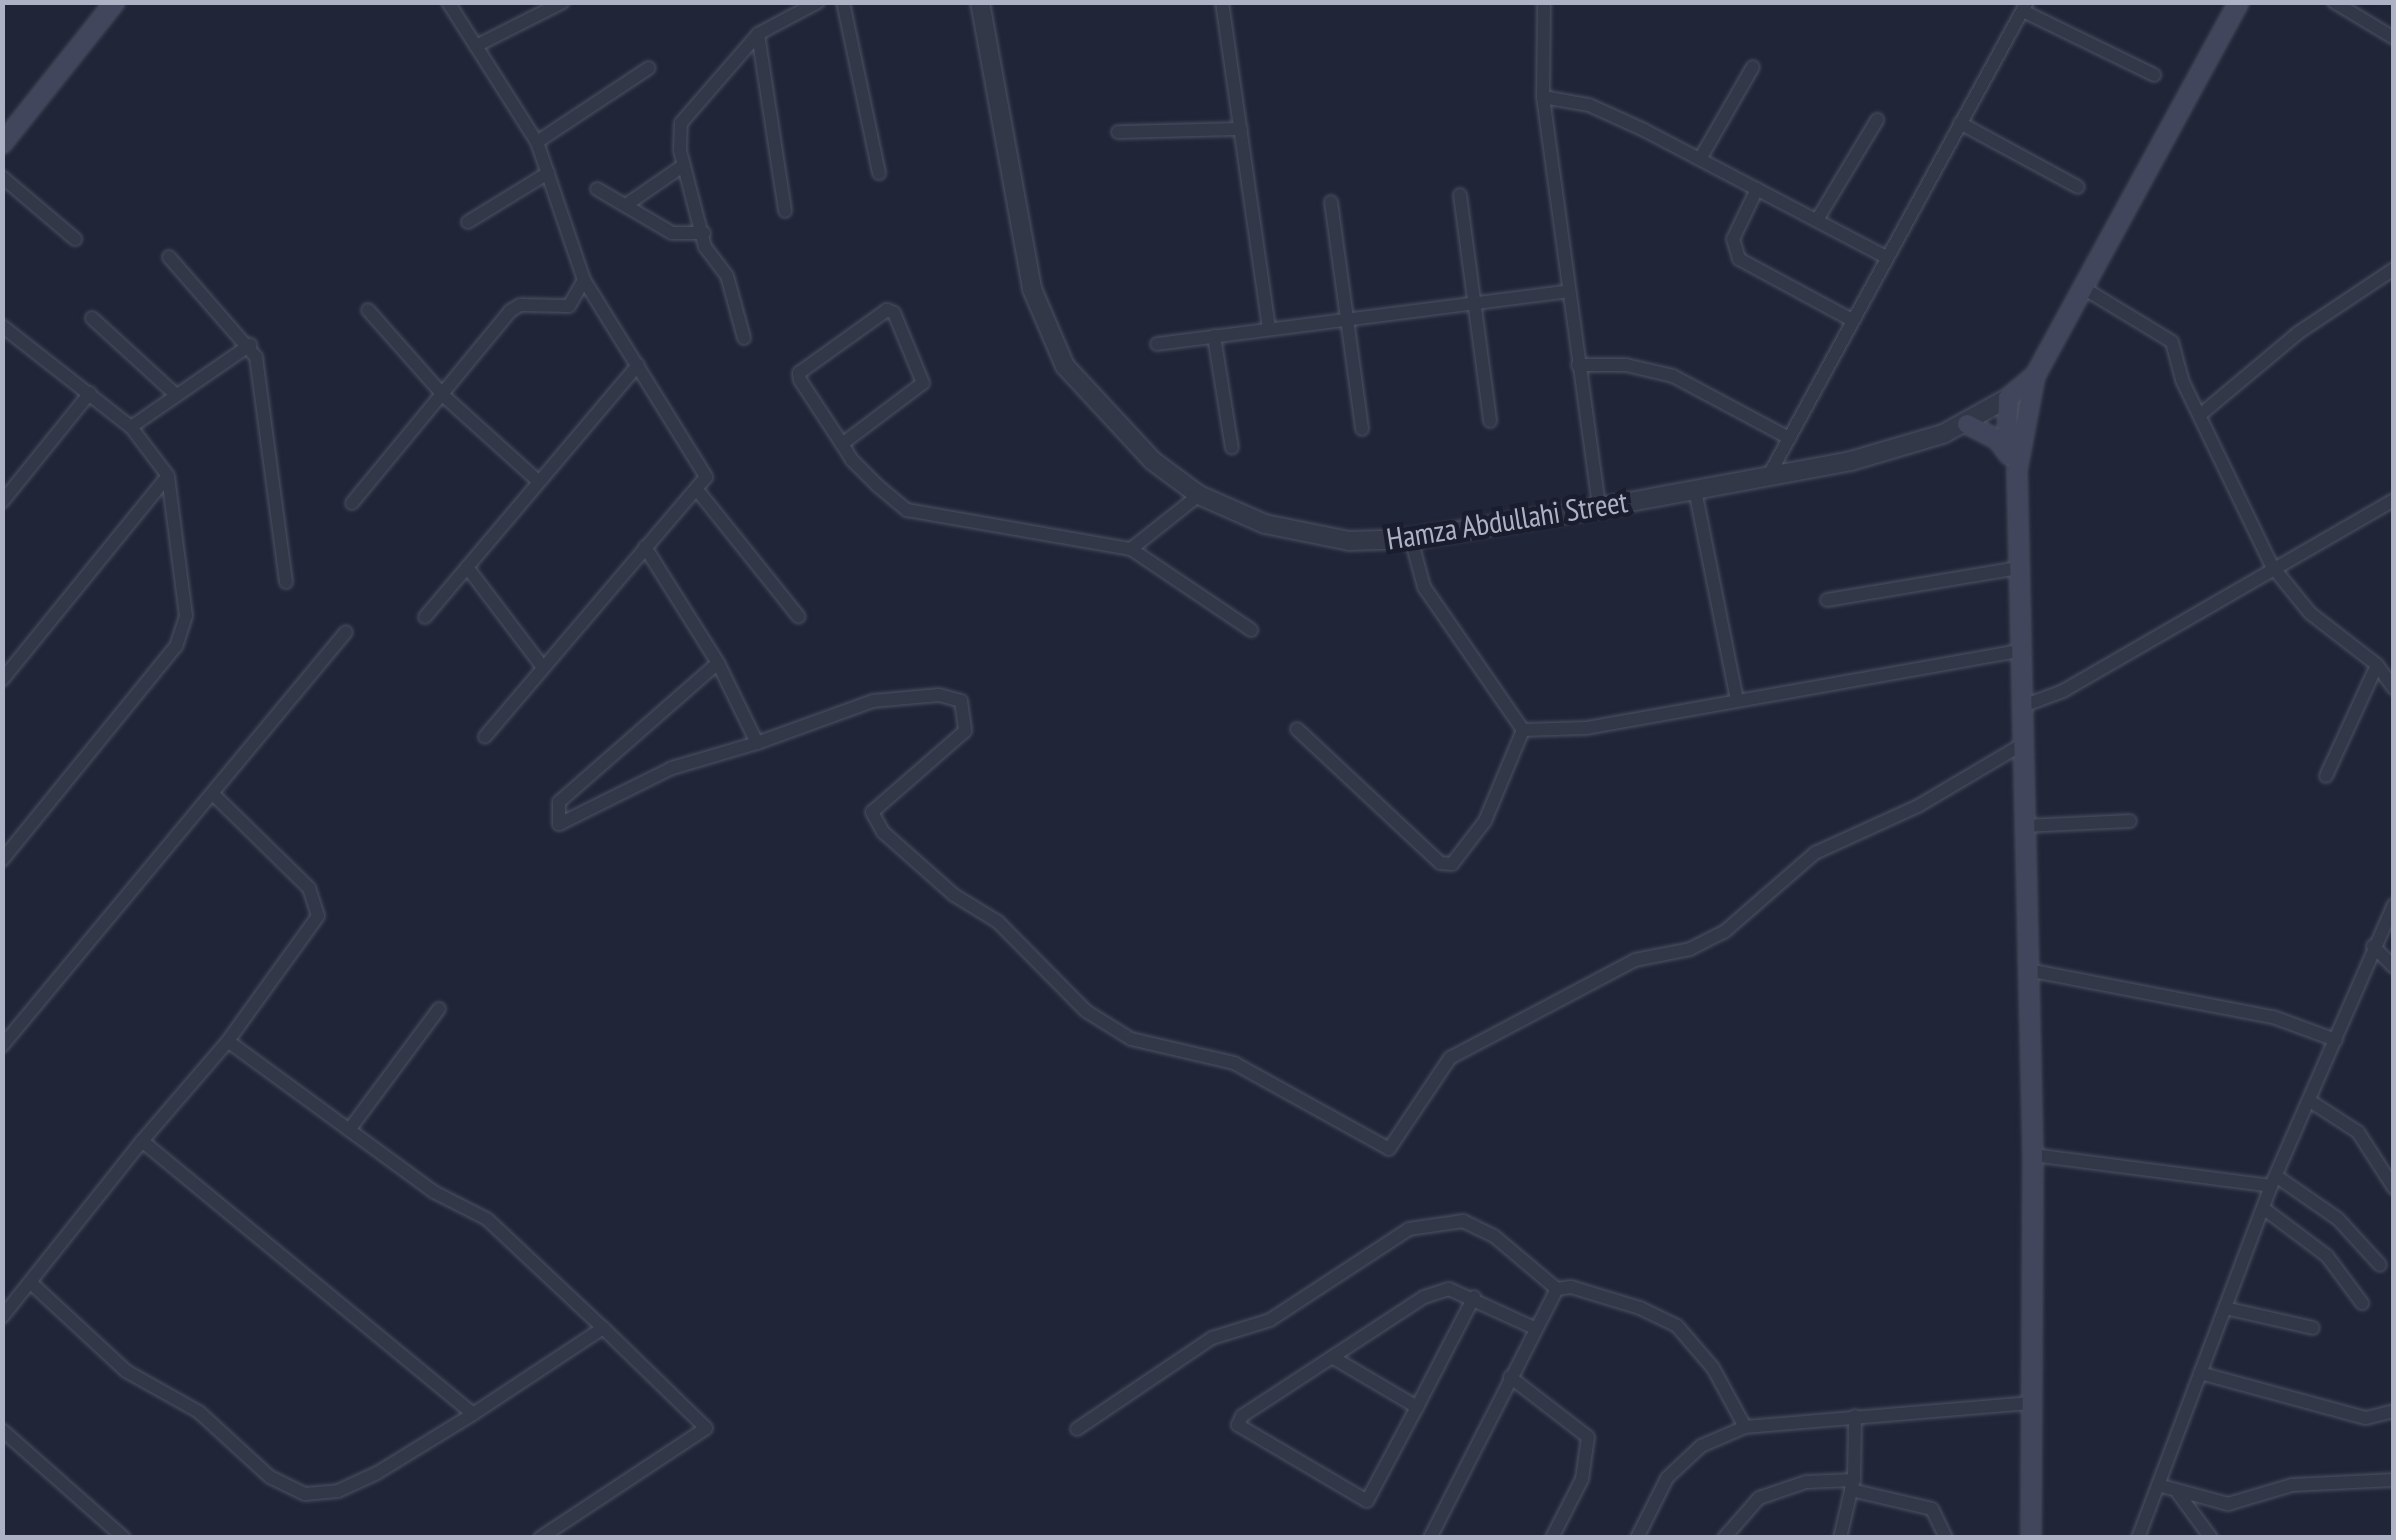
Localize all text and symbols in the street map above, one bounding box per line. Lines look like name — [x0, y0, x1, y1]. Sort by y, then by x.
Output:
street label: Hamza Abdullahi Street — [1384, 483, 1630, 557]

